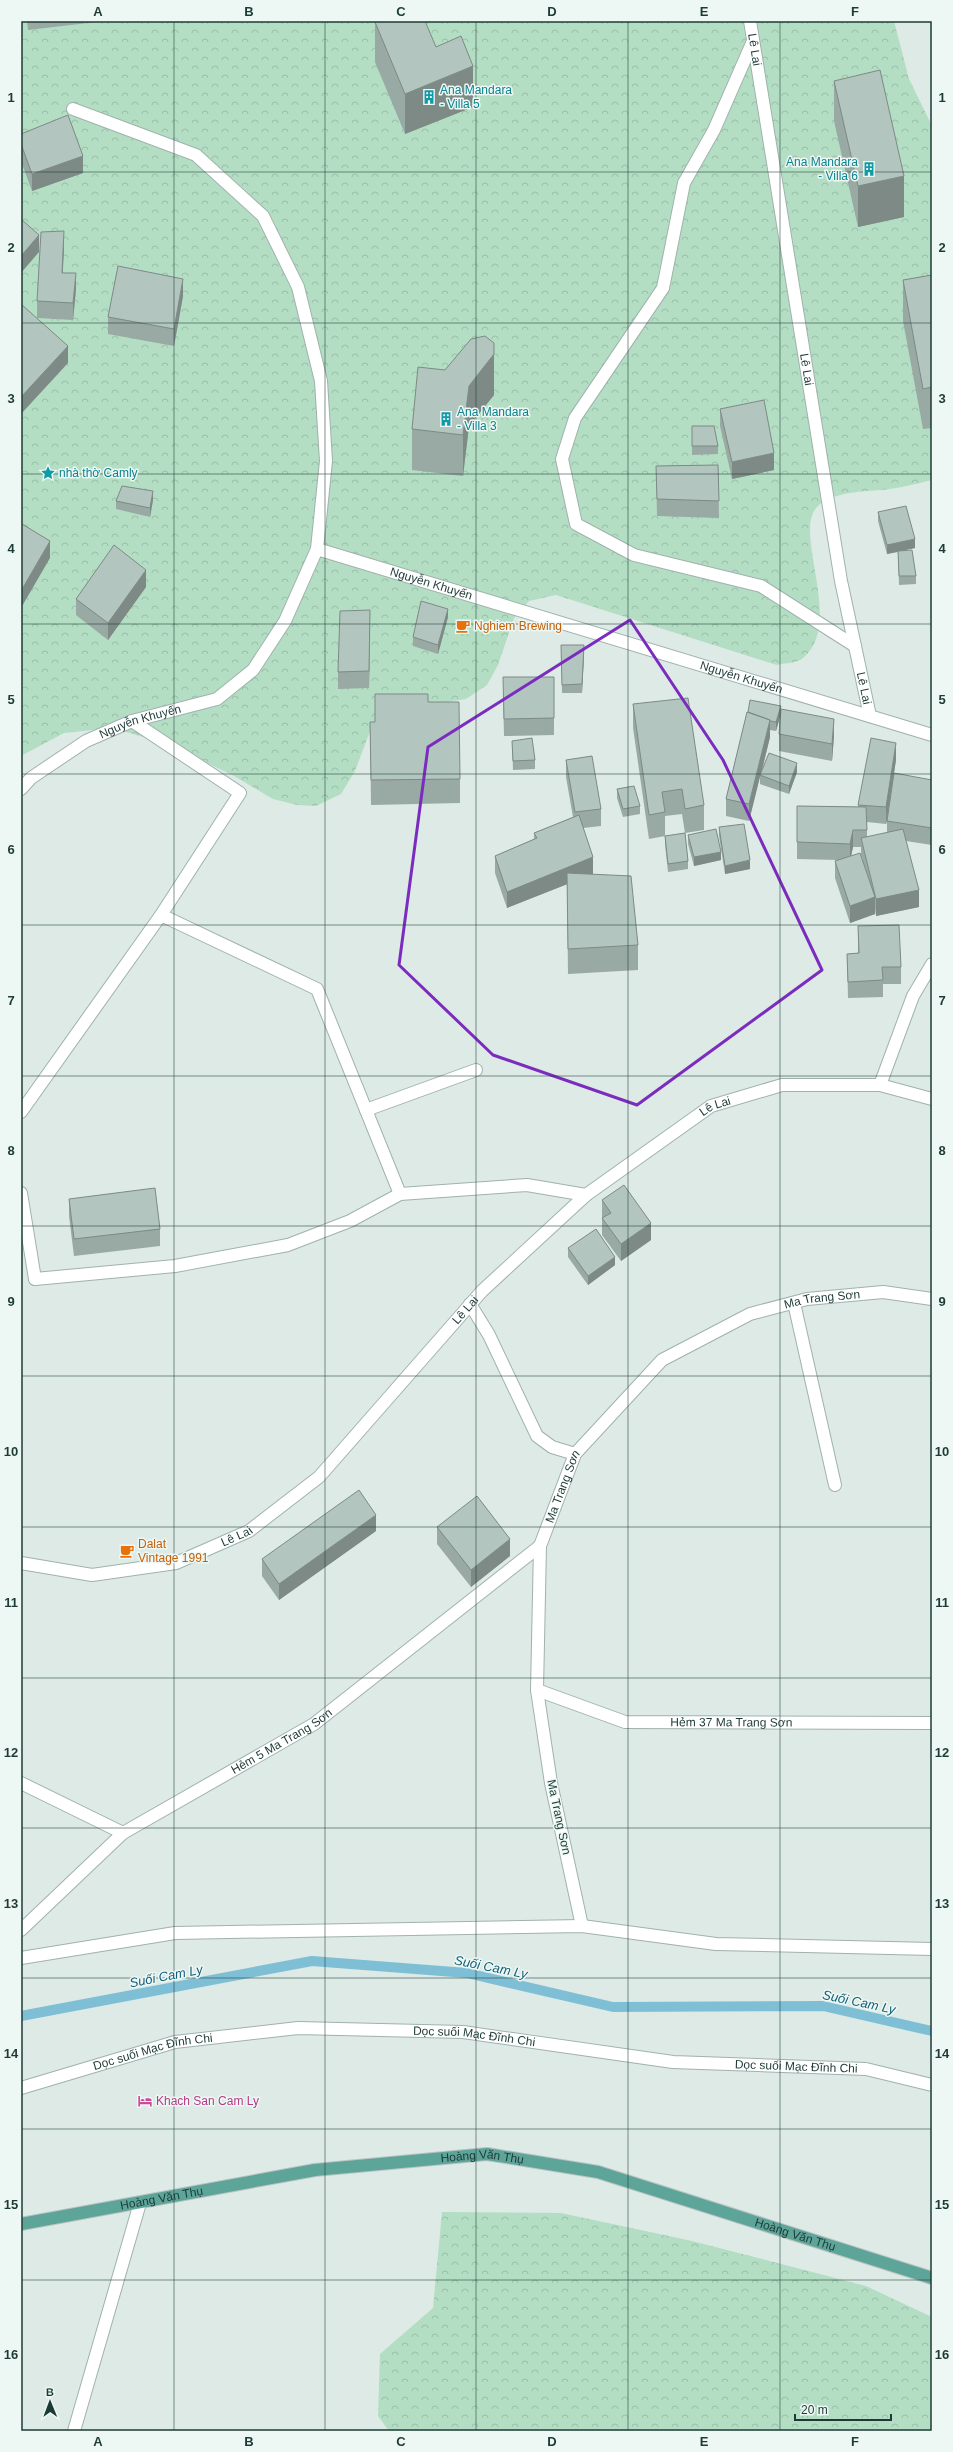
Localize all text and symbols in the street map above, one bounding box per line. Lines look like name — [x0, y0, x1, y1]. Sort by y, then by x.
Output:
text: A — [93, 4, 103, 19]
text: B — [244, 4, 254, 19]
text: C — [396, 4, 406, 19]
text: D — [547, 4, 557, 19]
text: E — [700, 4, 709, 19]
text: F — [851, 4, 859, 19]
street label: Lê Lai — [745, 32, 764, 67]
place label: Ana Mandara - Villa 5 — [440, 83, 512, 111]
building icon: Ana Mandara - Villa 5 — [421, 89, 437, 105]
text: 1 — [7, 90, 15, 105]
text: 1 — [938, 90, 946, 105]
place label: Ana Mandara - Villa 6 — [786, 155, 858, 183]
building icon: Ana Mandara - Villa 6 — [861, 161, 877, 177]
text: 2 — [7, 240, 15, 255]
text: 2 — [938, 240, 946, 255]
street label: Lê Lai — [797, 352, 816, 387]
text: 3 — [7, 391, 15, 406]
text: 3 — [938, 391, 946, 406]
place label: Ana Mandara - Villa 3 — [457, 405, 529, 433]
building icon: Ana Mandara - Villa 3 — [438, 411, 454, 427]
place icon: nhà thờ Camly — [40, 465, 56, 481]
place label: nhà thờ Camly — [59, 466, 138, 480]
text: 4 — [7, 541, 15, 556]
text: 4 — [938, 541, 946, 556]
street label: Nguyễn Khuyến — [388, 564, 474, 603]
cafe icon: Nghiem Brewing — [455, 618, 471, 634]
place label: Nghiem Brewing — [474, 619, 562, 633]
street label: Nguyễn Khuyến — [698, 658, 784, 696]
street label: Lê Lai — [854, 671, 874, 706]
text: 5 — [7, 692, 15, 707]
text: 5 — [938, 692, 946, 707]
street label: Nguyễn Khuyến — [97, 702, 183, 741]
text: 6 — [7, 842, 15, 857]
text: 6 — [938, 842, 946, 857]
text: 7 — [7, 993, 15, 1008]
text: 7 — [938, 993, 946, 1008]
street label: Lê Lai — [697, 1094, 732, 1119]
text: 8 — [7, 1143, 15, 1158]
text: 8 — [938, 1143, 946, 1158]
street label: Ma Trang Sơn — [782, 1287, 861, 1312]
street label: Lê Lai — [449, 1293, 481, 1327]
text: 9 — [7, 1294, 15, 1309]
text: 9 — [938, 1294, 946, 1309]
text: 10 — [4, 1444, 18, 1459]
text: 10 — [935, 1444, 949, 1459]
street label: Ma Trang Sơn — [542, 1447, 583, 1525]
street label: Lê Lai — [219, 1524, 256, 1549]
place label: Dalat Vintage 1991 — [138, 1537, 209, 1565]
cafe icon: Dalat Vintage 1991 — [119, 1543, 135, 1559]
text: 11 — [4, 1595, 18, 1610]
text: 11 — [935, 1595, 949, 1610]
street label: Hẻm 5 Ma Trang Sơn — [229, 1705, 335, 1777]
street label: Hẻm 37 Ma Trang Sơn — [670, 1715, 792, 1730]
text: 12 — [4, 1745, 18, 1760]
text: 12 — [935, 1745, 949, 1760]
street label: Ma Trang Sơn — [544, 1778, 574, 1856]
text: 13 — [4, 1896, 18, 1911]
text: 13 — [935, 1896, 949, 1911]
water label: Suối Cam Ly — [453, 1953, 530, 1982]
water label: Suối Cam Ly — [128, 1961, 205, 1990]
water label: Suối Cam Ly — [821, 1987, 898, 2017]
street label: Dọc suối Mạc Đĩnh Chi — [413, 2024, 536, 2049]
street label: Dọc suối Mạc Đĩnh Chi — [91, 2031, 213, 2073]
text: 14 — [4, 2046, 19, 2061]
text: 14 — [935, 2046, 950, 2061]
street label: Dọc suối Mạc Đĩnh Chi — [735, 2057, 858, 2076]
hotel icon: Khach San Cam Ly — [137, 2093, 153, 2109]
place label: Khach San Cam Ly — [156, 2094, 259, 2108]
street label: Hoàng Văn Thụ — [440, 2147, 525, 2167]
street label: Hoàng Văn Thụ — [119, 2184, 204, 2213]
text: 15 — [4, 2197, 18, 2212]
text: 15 — [935, 2197, 949, 2212]
street label: Hoàng Văn Thụ — [753, 2215, 837, 2254]
text: 16 — [4, 2347, 18, 2362]
text: 16 — [935, 2347, 949, 2362]
north arrow — [30, 2382, 70, 2422]
text: B — [46, 2386, 54, 2398]
scale bar — [795, 2396, 891, 2422]
text: 20 m — [801, 2403, 828, 2417]
text: A — [93, 2434, 103, 2449]
text: B — [244, 2434, 254, 2449]
text: C — [396, 2434, 406, 2449]
text: D — [547, 2434, 557, 2449]
text: E — [700, 2434, 709, 2449]
text: F — [851, 2434, 859, 2449]

